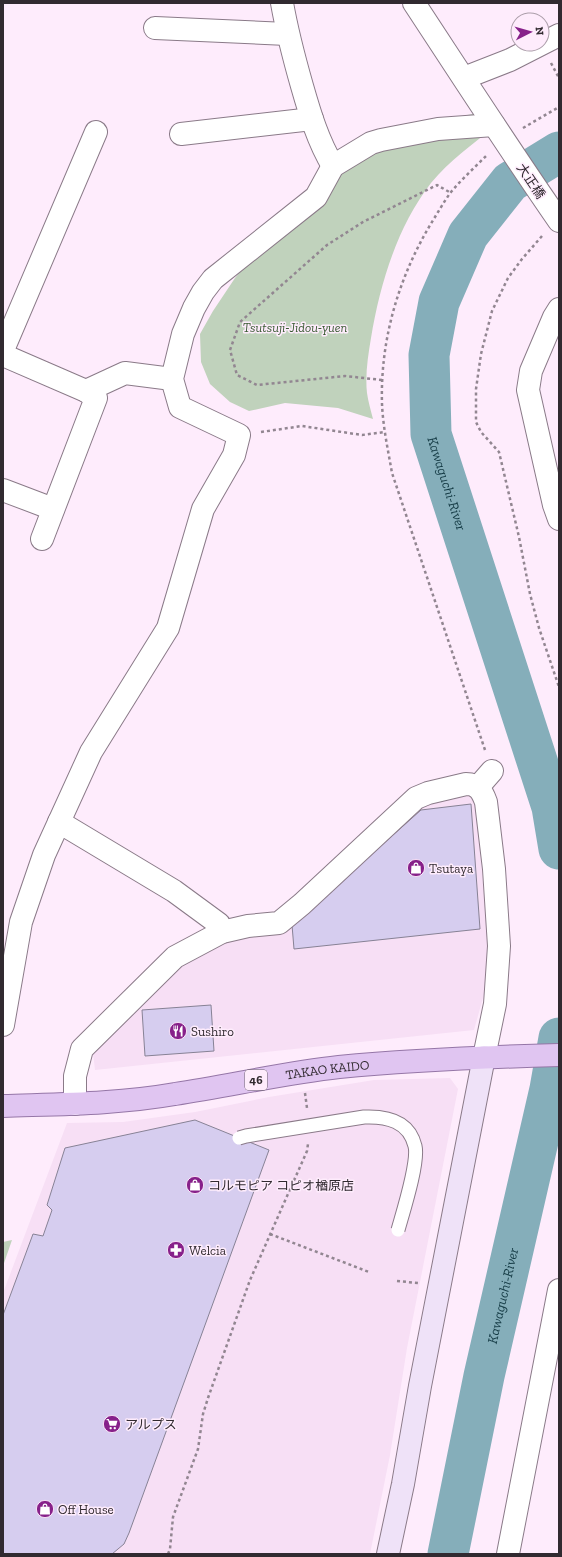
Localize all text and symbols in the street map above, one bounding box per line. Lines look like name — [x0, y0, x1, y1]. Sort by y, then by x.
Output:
north arrow — [510, 12, 550, 52]
text: N — [533, 26, 546, 36]
street label: 大正橋 — [514, 161, 548, 201]
park label: Tsutsuji-Jidou-yuen — [243, 320, 347, 335]
water label: Kawaguchi-River — [424, 434, 470, 533]
shop icon: Tsutaya — [406, 858, 426, 878]
place label: Tsutaya — [429, 861, 474, 876]
restaurant icon: Sushiro — [168, 1021, 188, 1041]
place label: Sushiro — [191, 1024, 234, 1039]
street label: TAKAO KAIDO — [284, 1057, 370, 1082]
road number: 46 — [245, 1070, 267, 1090]
shop icon: コルモピア コピオ楢原店 — [185, 1175, 205, 1195]
place label: コルモピア コピオ楢原店 — [208, 1178, 354, 1193]
pharmacy icon: Welcia — [166, 1240, 186, 1260]
place label: Welcia — [189, 1243, 227, 1258]
water label: Kawaguchi-River — [483, 1246, 522, 1345]
supermarket icon: アルプス — [102, 1414, 122, 1434]
place label: アルプス — [125, 1417, 177, 1432]
shop icon: Off House — [35, 1499, 55, 1519]
place label: Off House — [58, 1502, 114, 1517]

